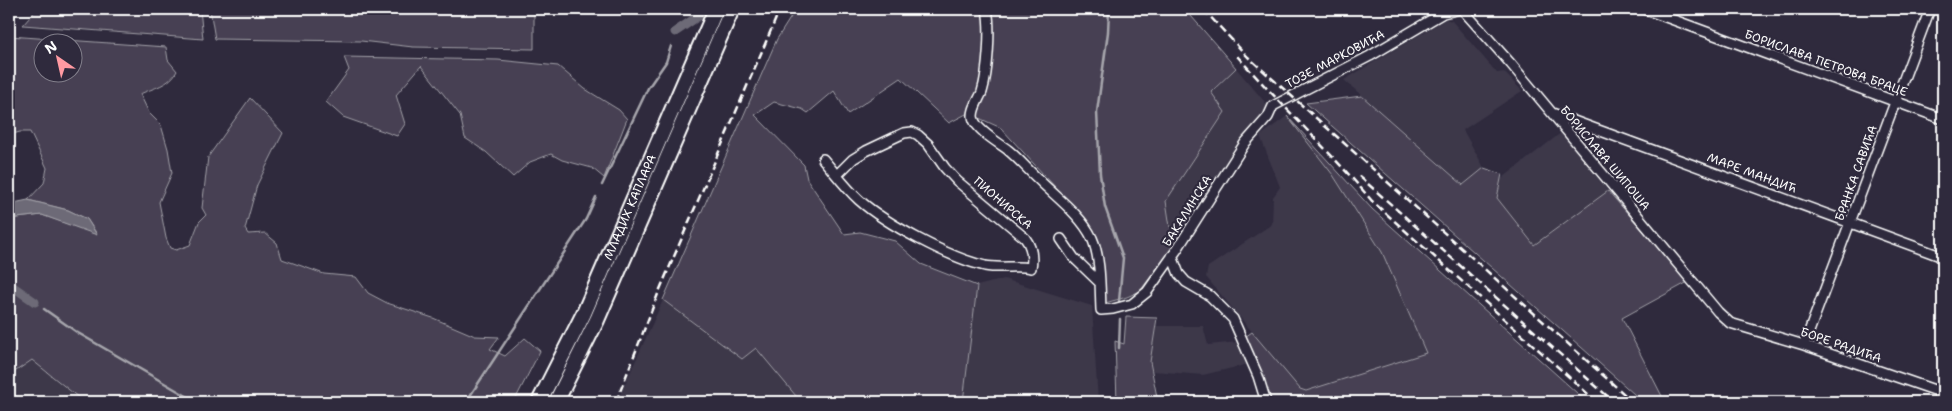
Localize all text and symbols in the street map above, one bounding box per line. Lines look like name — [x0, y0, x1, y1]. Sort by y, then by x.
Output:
street label: ТОЗЕ МАРКОВИЋА — [1283, 26, 1388, 92]
street label: БОРИСЛАВА ПЕТРОВА БРАЦЕ — [1742, 26, 1910, 100]
north arrow — [32, 32, 82, 82]
text: N — [41, 37, 60, 58]
street label: БОРИСЛАВА ШИПОША — [1556, 102, 1654, 214]
street label: БРАНКА САВИЋА — [1831, 123, 1881, 223]
street label: МАРЕ МАНДИЋ — [1705, 149, 1799, 197]
street label: МЛАДИХ КАПЛАРА — [600, 152, 660, 263]
street label: БАКАЛИНСКА — [1159, 172, 1215, 250]
street label: ПИОНИРСКА — [970, 173, 1036, 233]
street label: БОРЕ РАДИЋА — [1798, 324, 1884, 366]

